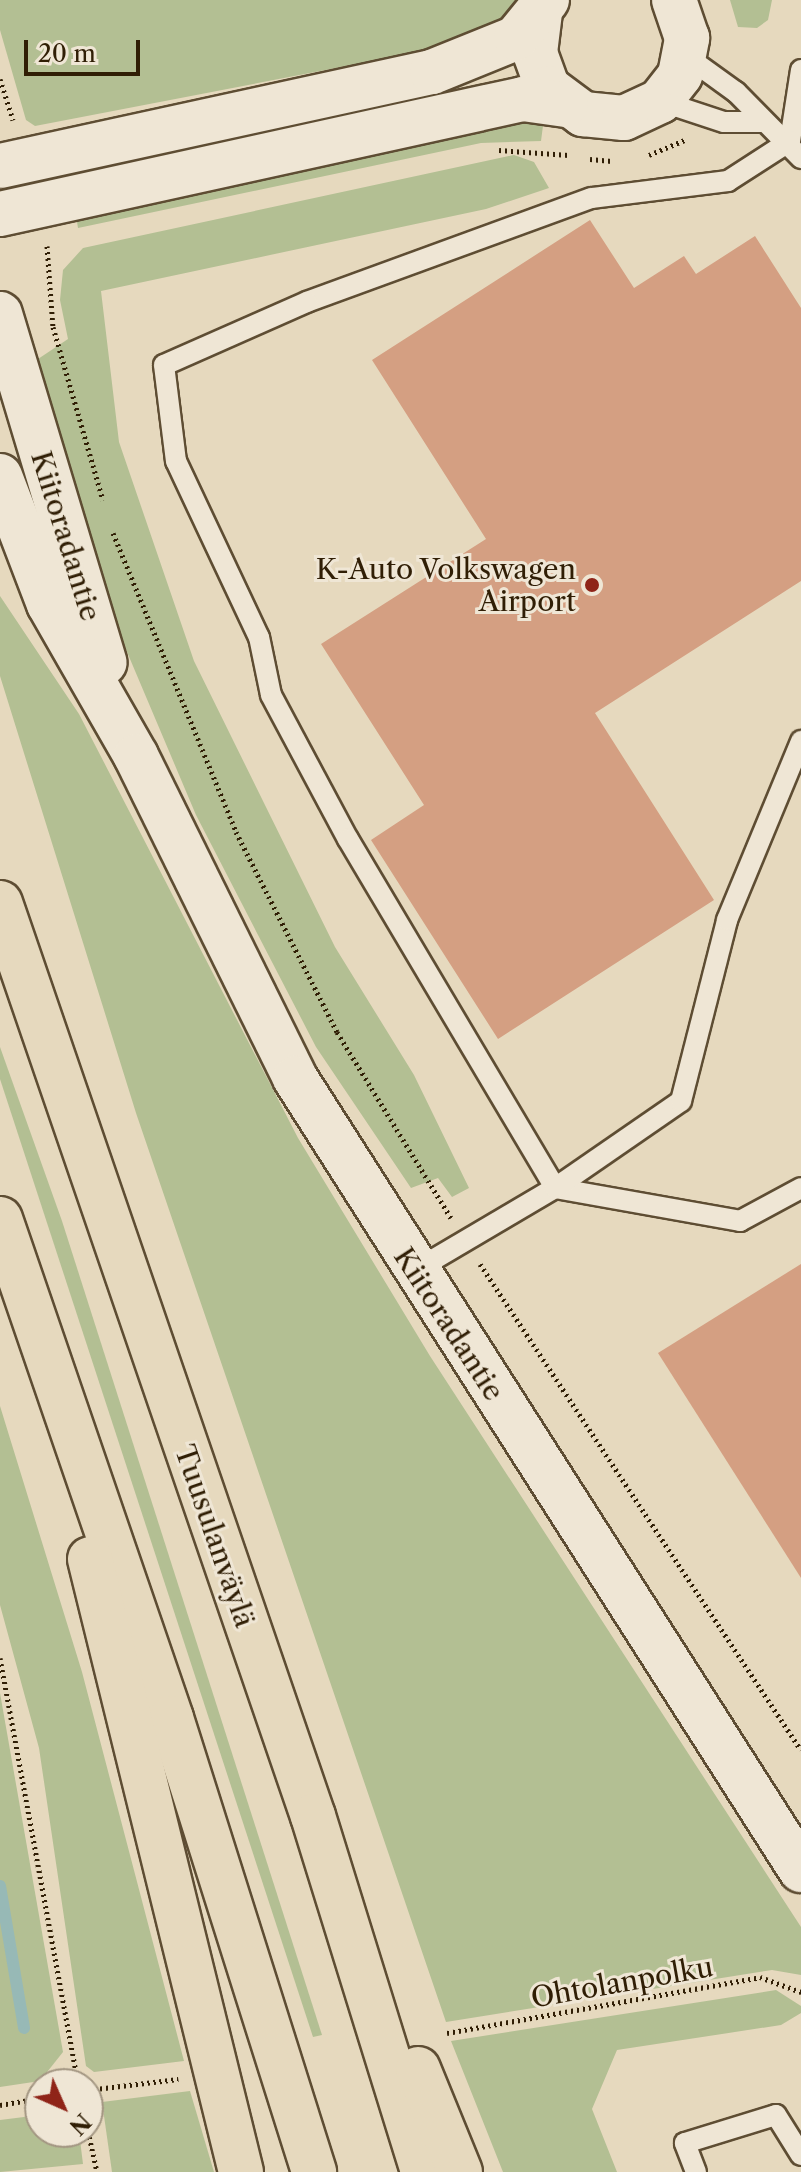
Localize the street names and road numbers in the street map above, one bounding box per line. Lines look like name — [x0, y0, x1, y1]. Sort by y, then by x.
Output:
street label: Kiitoradantie — [24, 447, 108, 625]
street label: Kiitoradantie — [387, 1241, 511, 1407]
street label: Tuusulanväylä — [168, 1440, 262, 1632]
street label: Ohtolanpolku — [528, 1949, 716, 2015]

